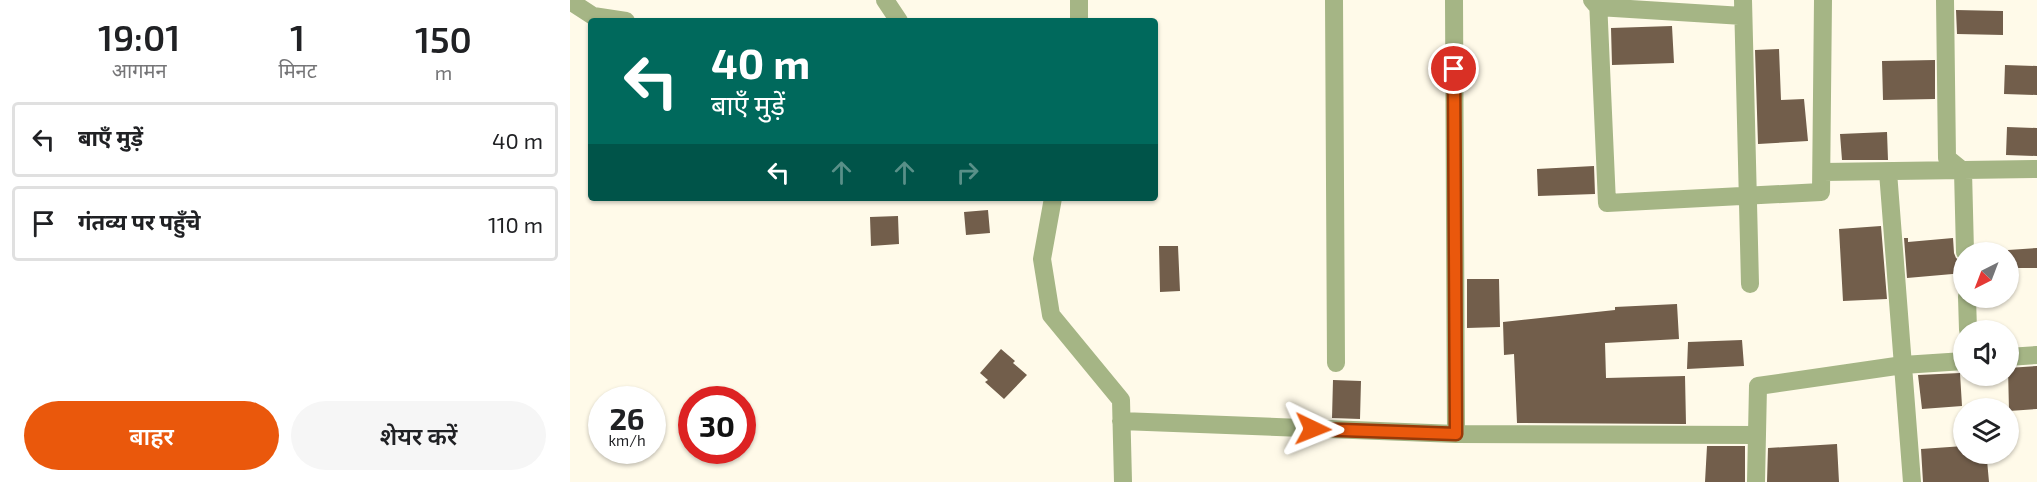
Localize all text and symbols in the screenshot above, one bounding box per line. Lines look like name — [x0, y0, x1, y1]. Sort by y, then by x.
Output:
text: 19:01 — [98, 15, 180, 58]
text: 1 — [290, 15, 305, 58]
text: 150 — [415, 17, 472, 60]
text: 40 m — [711, 37, 810, 87]
icon: left — [612, 42, 690, 120]
pin — [1428, 43, 1479, 94]
icon: arrive — [1437, 52, 1470, 85]
text: आगमन — [112, 58, 167, 82]
text: मिनट — [278, 58, 317, 82]
text: m — [435, 60, 452, 84]
text: बाएँ मुड़ें — [711, 88, 785, 120]
icon: left — [27, 123, 60, 156]
text: बाएँ मुड़ें — [78, 124, 143, 150]
text: 40 m — [492, 127, 543, 153]
icon: left — [762, 156, 795, 189]
icon: ahead — [825, 156, 858, 189]
icon: ahead — [888, 156, 921, 189]
icon: right — [951, 156, 984, 189]
icon: arrive — [27, 207, 60, 240]
text: गंतव्य पर पहुँचे — [78, 208, 201, 234]
text: 110 m — [488, 211, 543, 237]
north arrow — [1953, 242, 2019, 308]
map controls — [1953, 242, 2019, 464]
button: sound — [1953, 320, 2019, 386]
speed limit sign: 30 — [678, 386, 756, 464]
position arrow — [1281, 397, 1345, 461]
button: layers — [1953, 398, 2019, 464]
text: 26 — [609, 400, 645, 436]
button: बाहर — [24, 401, 279, 470]
button: शेयर करें — [291, 401, 546, 470]
text: km/h — [608, 431, 646, 449]

